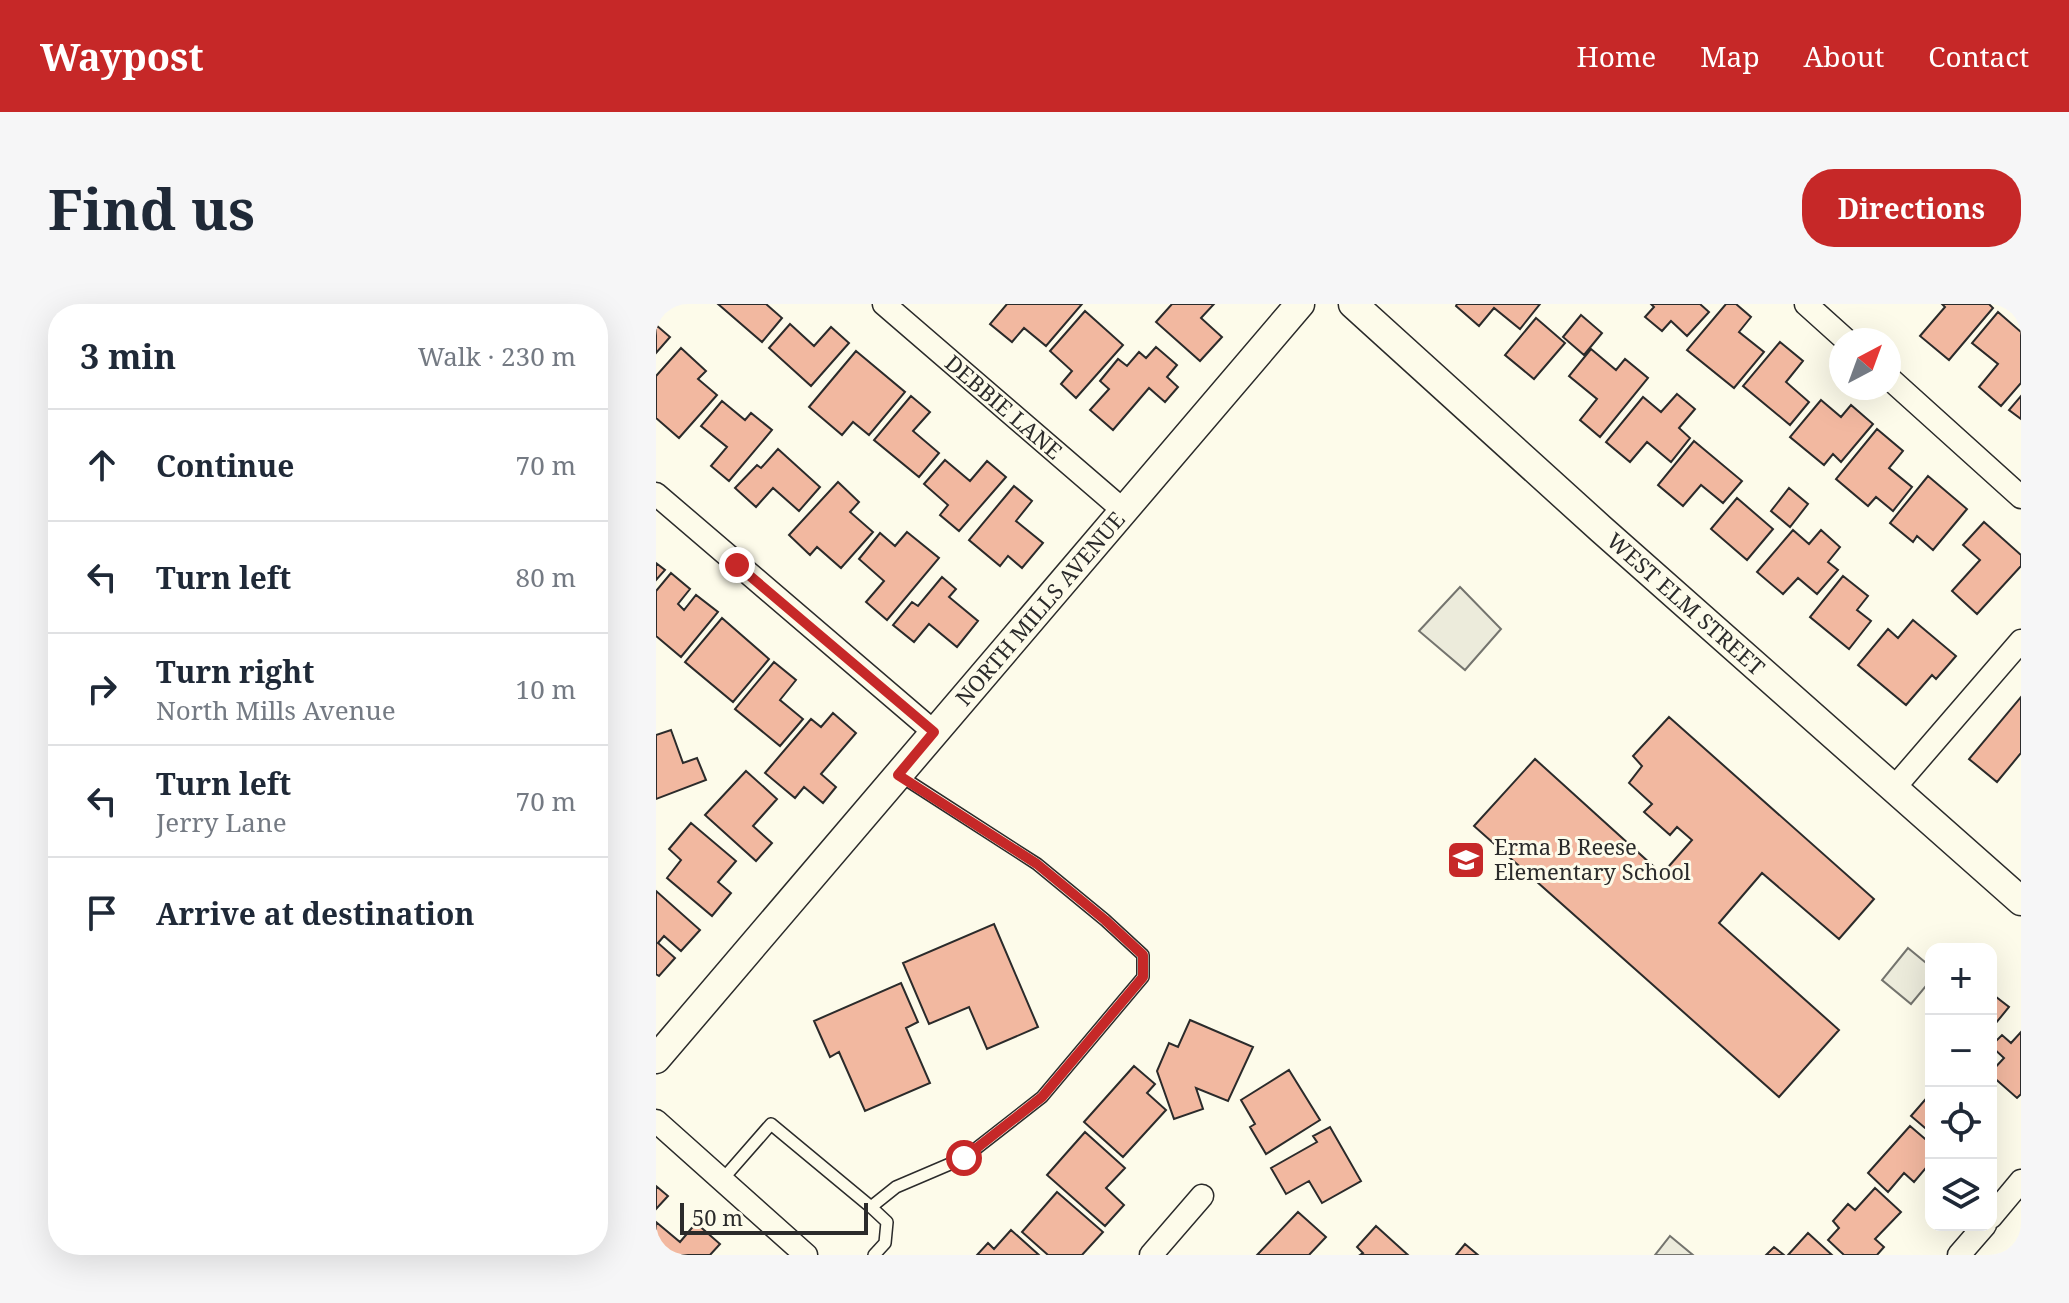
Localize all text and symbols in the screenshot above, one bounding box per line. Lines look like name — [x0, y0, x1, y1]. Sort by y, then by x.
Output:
text: Waypost — [40, 30, 204, 82]
text: Home — [1577, 37, 1656, 75]
text: Map — [1700, 37, 1760, 75]
text: About — [1804, 37, 1884, 75]
text: Contact — [1928, 37, 2029, 75]
button: Directions — [1802, 169, 2021, 247]
text: Find us — [48, 170, 255, 246]
north arrow — [1829, 328, 1901, 400]
text: 3 min — [80, 333, 176, 379]
text: Walk · 230 m — [418, 338, 576, 374]
street label: DEBBIE LANE — [939, 347, 1069, 465]
icon: ahead — [80, 443, 124, 487]
text: Continue — [156, 445, 294, 486]
text: 70 m — [516, 447, 576, 483]
street label: NORTH MILLS AVENUE — [948, 505, 1131, 711]
street label: WEST ELM STREET — [1601, 525, 1772, 682]
route end — [719, 547, 755, 583]
icon: left — [80, 555, 124, 599]
text: Turn left — [156, 557, 291, 598]
text: 80 m — [516, 559, 576, 595]
text: Turn right — [156, 651, 314, 692]
icon: right — [80, 667, 124, 711]
text: 10 m — [516, 671, 576, 707]
text: North Mills Avenue — [156, 692, 396, 728]
text: Turn left — [156, 763, 291, 804]
icon: left — [80, 779, 124, 823]
text: 70 m — [516, 783, 576, 819]
text: Jerry Lane — [156, 804, 287, 840]
place label: Erma B Reese Elementary School — [1494, 831, 1691, 886]
school or university icon: Erma B Reese Elementary School — [1445, 839, 1487, 881]
icon: arrive — [80, 891, 124, 935]
text: Arrive at destination — [156, 893, 475, 934]
map controls — [1925, 943, 1997, 1231]
button: + — [1925, 943, 1997, 1015]
button: − — [1925, 1015, 1997, 1087]
button: locate — [1925, 1087, 1997, 1159]
route start — [946, 1140, 982, 1176]
button: layers — [1925, 1159, 1997, 1231]
scale bar — [680, 1199, 868, 1235]
text: 50 m — [692, 1202, 743, 1232]

